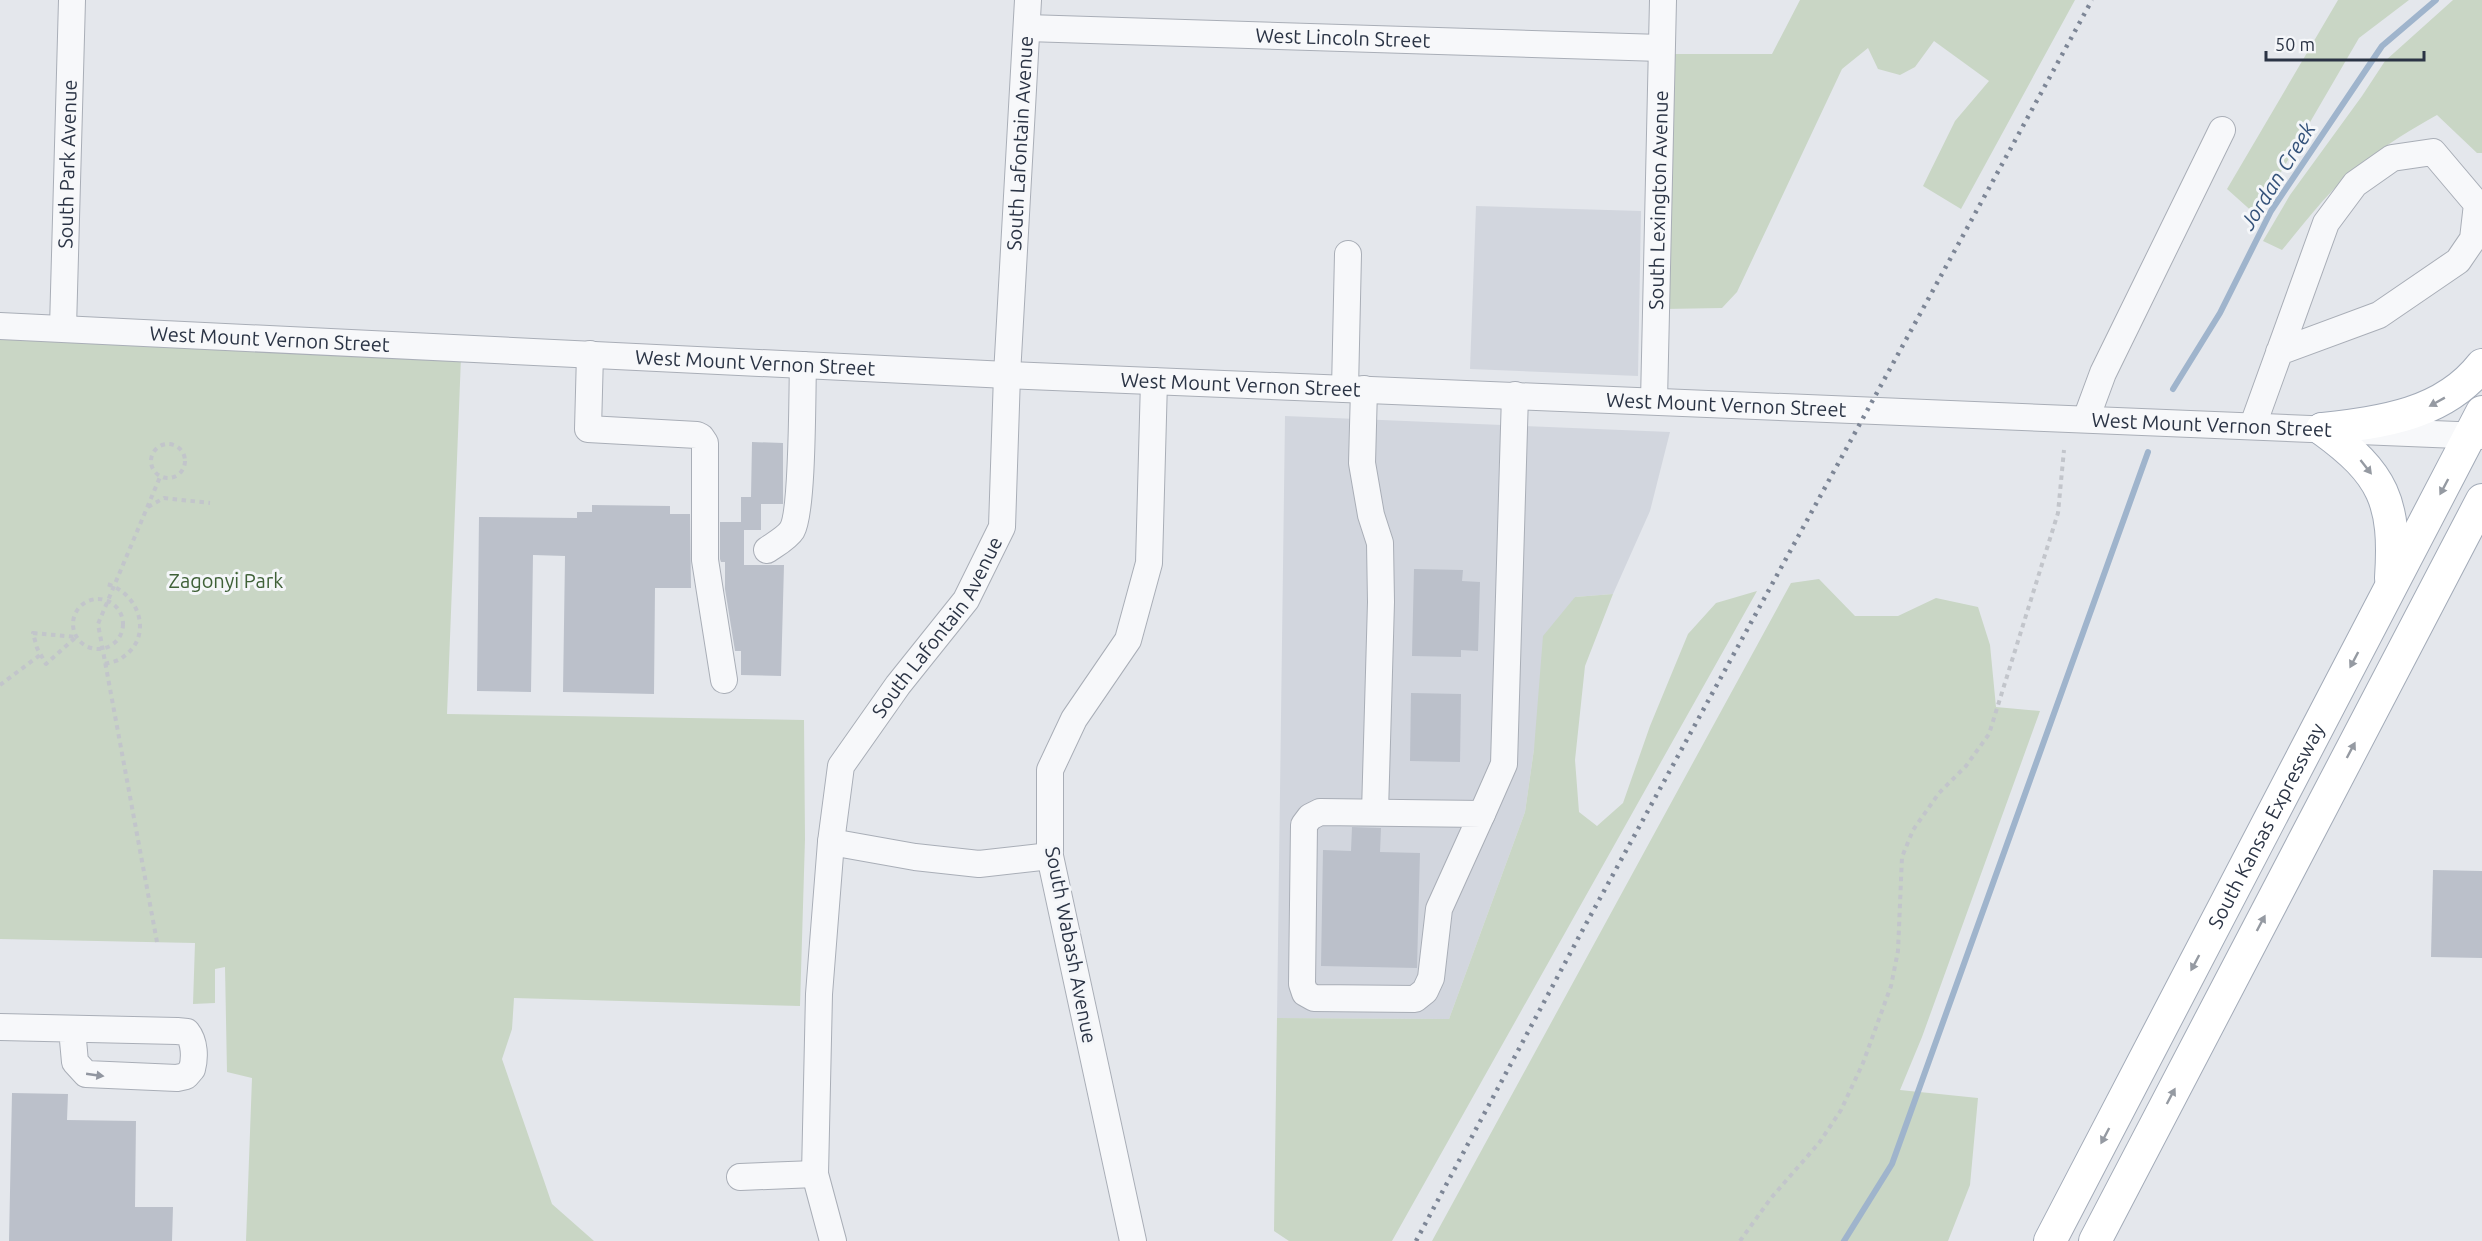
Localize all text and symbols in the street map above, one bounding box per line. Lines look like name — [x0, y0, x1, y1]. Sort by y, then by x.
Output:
street label: West Lincoln Street — [1255, 23, 1431, 52]
scale bar — [2266, 24, 2424, 62]
text: 50 m — [2275, 34, 2315, 54]
street label: South Lafontain Avenue — [1002, 35, 1037, 251]
street label: South Park Avenue — [53, 79, 81, 249]
street label: South Lexington Avenue — [1644, 90, 1672, 310]
water label: Jordan Creek — [2234, 117, 2320, 234]
street label: West Mount Vernon Street — [149, 321, 390, 356]
street label: West Mount Vernon Street — [634, 345, 876, 380]
street label: West Mount Vernon Street — [1120, 368, 1361, 401]
street label: West Mount Vernon Street — [1606, 388, 1847, 421]
one-way arrow — [2428, 397, 2445, 407]
street label: West Mount Vernon Street — [2091, 408, 2333, 441]
one-way arrow — [2360, 459, 2372, 475]
one-way arrow — [2439, 478, 2448, 495]
street label: South Lafontain Avenue — [867, 533, 1006, 722]
park label: Zagonyi Park — [169, 569, 283, 592]
one-way arrow — [2349, 651, 2358, 668]
street label: South Kansas Expressway — [2203, 719, 2329, 932]
one-way arrow — [2346, 742, 2356, 759]
street label: South Wabash Avenue — [1041, 845, 1102, 1045]
one-way arrow — [2256, 914, 2266, 931]
one-way arrow — [2190, 955, 2200, 972]
one-way arrow — [85, 1070, 104, 1079]
one-way arrow — [2165, 1087, 2175, 1105]
one-way arrow — [2100, 1127, 2110, 1144]

